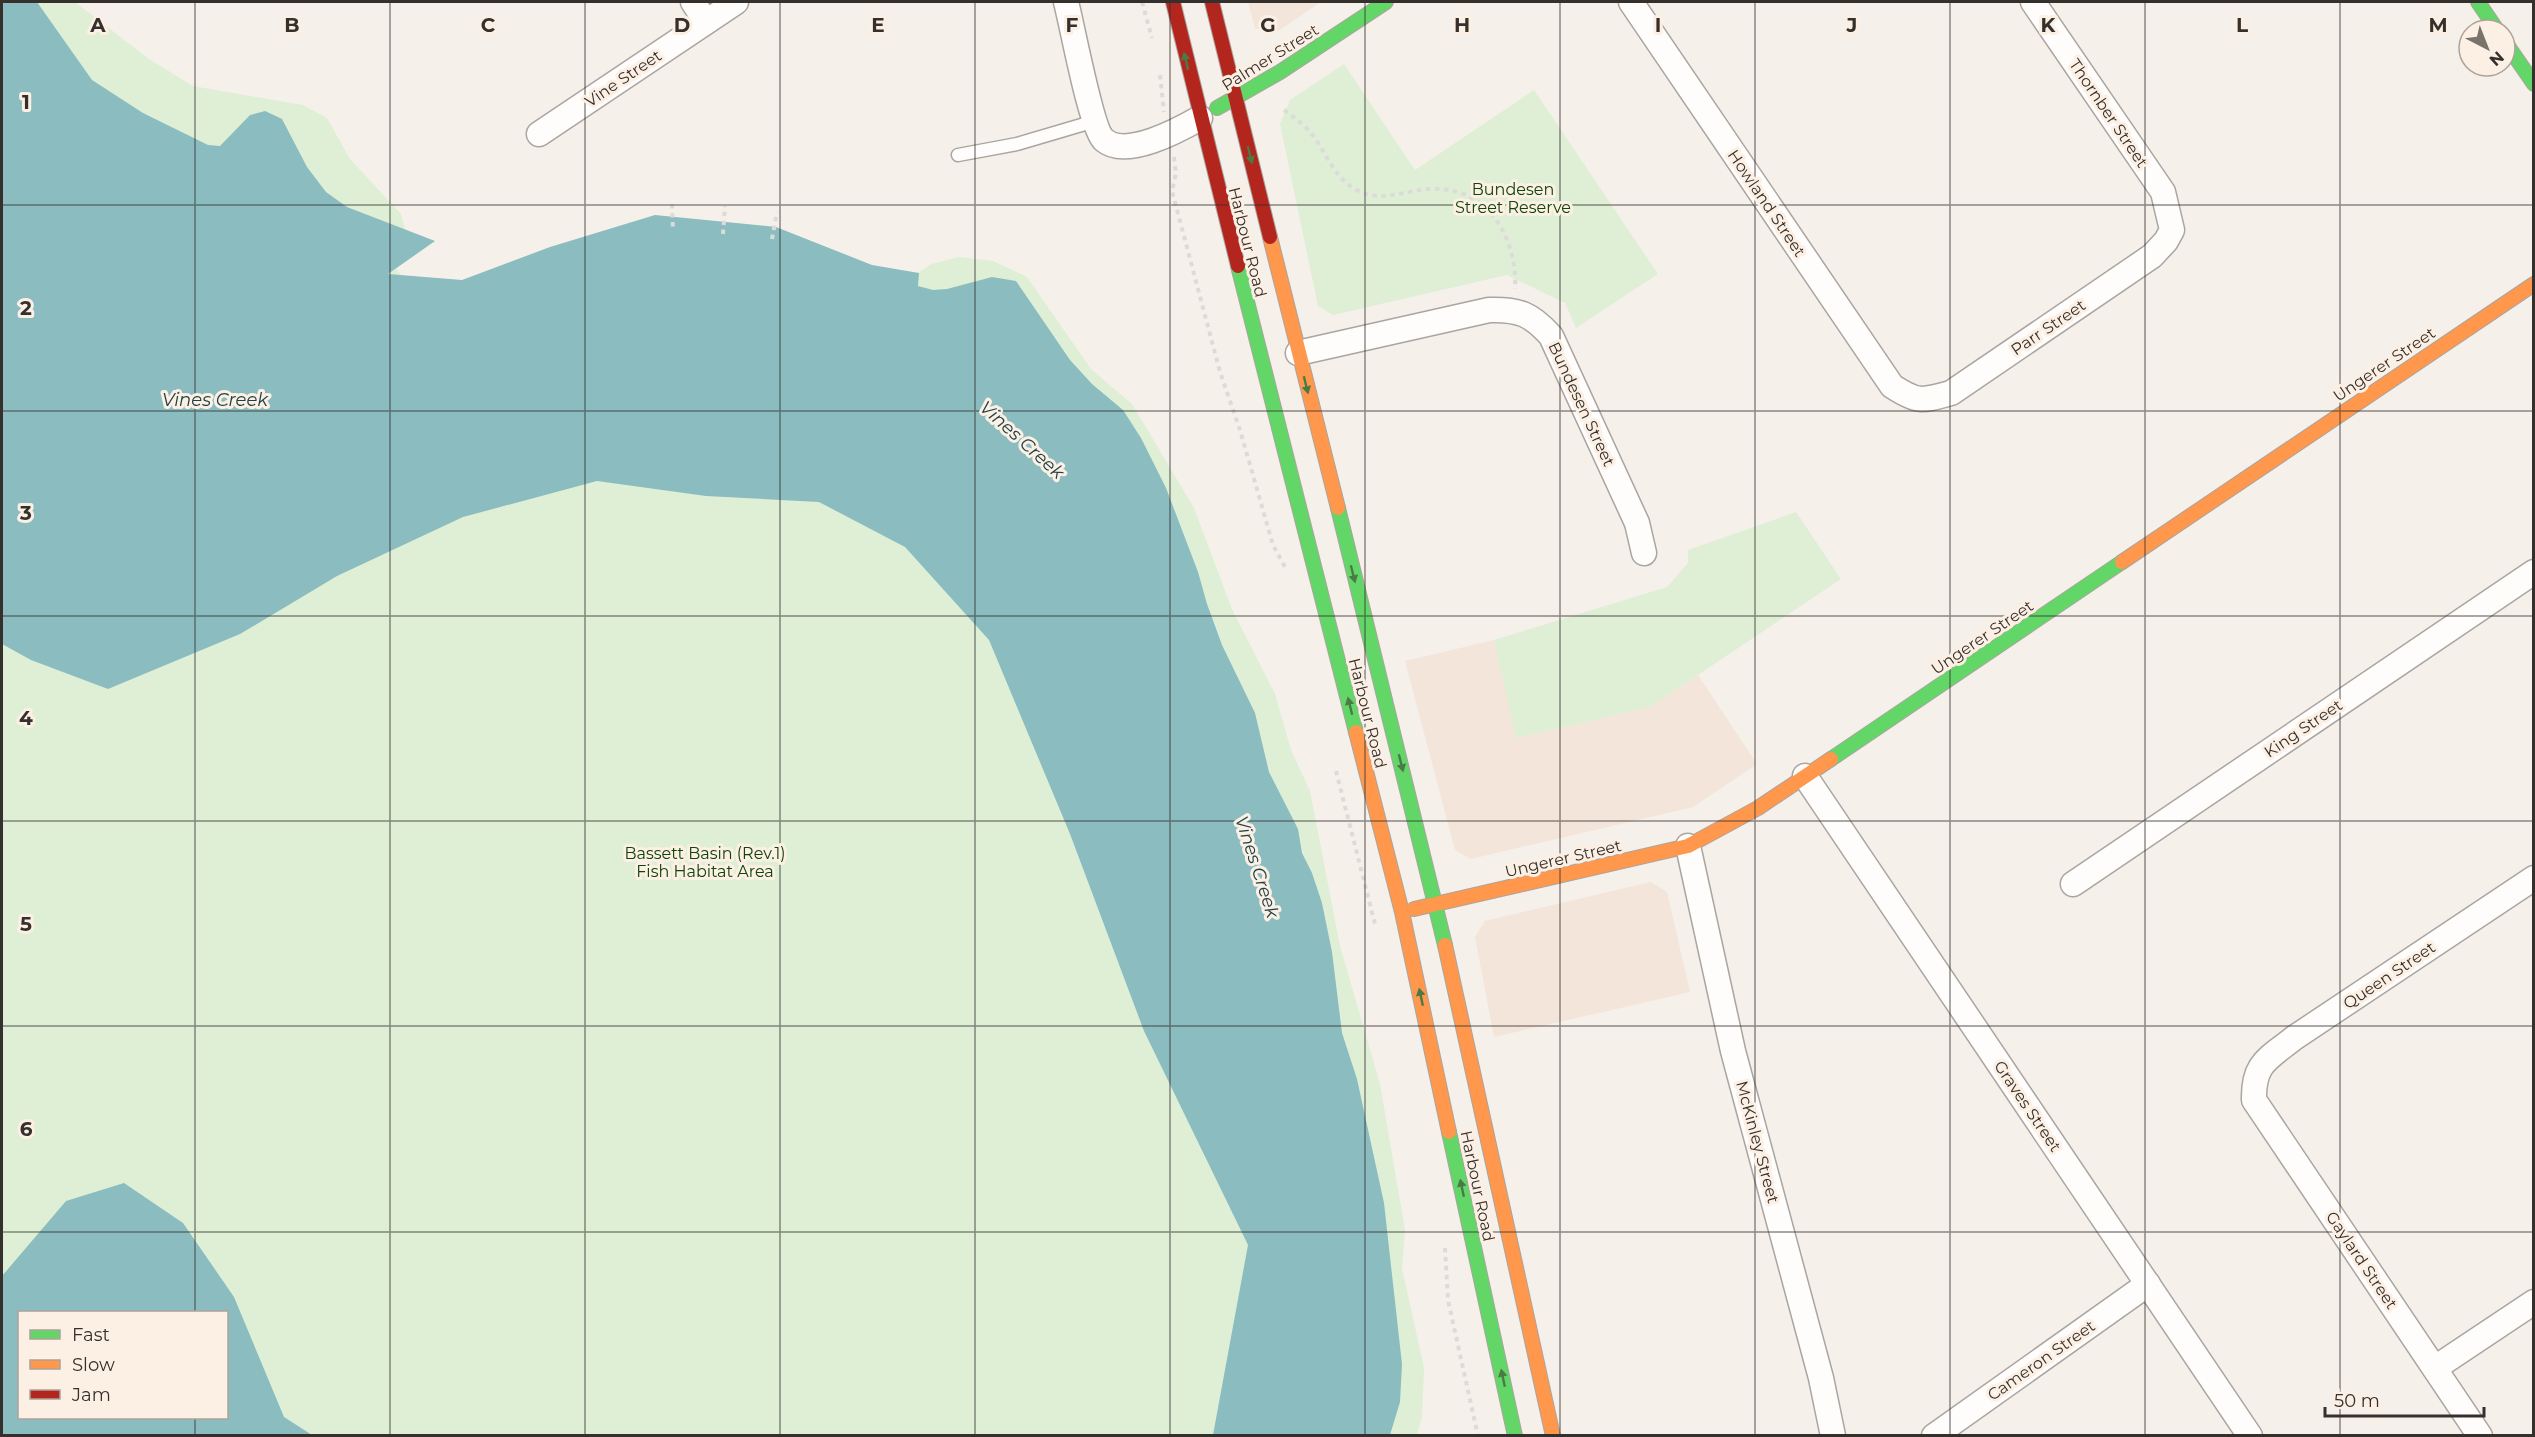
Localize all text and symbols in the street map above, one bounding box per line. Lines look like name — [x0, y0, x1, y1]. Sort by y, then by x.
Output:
text: A — [89, 13, 106, 37]
text: B — [284, 13, 300, 37]
text: C — [481, 13, 496, 37]
text: D — [674, 13, 690, 37]
text: E — [871, 13, 885, 37]
text: F — [1066, 13, 1079, 37]
text: G — [1260, 13, 1276, 37]
text: H — [1454, 13, 1470, 37]
text: I — [1655, 13, 1661, 37]
text: J — [1846, 13, 1857, 37]
text: K — [2041, 13, 2057, 37]
text: L — [2236, 13, 2248, 37]
text: M — [2428, 13, 2448, 37]
north arrow — [2457, 18, 2517, 78]
street label: Palmer Street — [1218, 20, 1323, 95]
street label: Vine Street — [581, 46, 666, 111]
text: N — [2486, 47, 2508, 70]
one-way arrow — [1181, 52, 1191, 70]
street label: Thornber Street — [2065, 55, 2152, 171]
text: 1 — [22, 90, 30, 114]
one-way arrow — [1245, 146, 1255, 164]
street label: Howland Street — [1724, 146, 1810, 261]
park label: Bundesen Street Reserve — [1455, 180, 1571, 217]
street label: Harbour Road — [1225, 185, 1270, 299]
street label: Parr Street — [2007, 295, 2090, 359]
text: 2 — [20, 296, 32, 320]
street label: Ungerer Street — [2330, 323, 2439, 406]
street label: Bundesen Street — [1544, 339, 1619, 470]
one-way arrow — [1302, 376, 1312, 394]
water label: Vines Creek — [162, 389, 269, 411]
water label: Vines Creek — [975, 396, 1070, 485]
text: 3 — [19, 501, 32, 525]
one-way arrow — [1349, 565, 1359, 583]
street label: Ungerer Street — [1928, 596, 2037, 679]
street label: Harbour Road — [1345, 656, 1390, 770]
street label: King Street — [2261, 695, 2346, 761]
one-way arrow — [1344, 696, 1354, 715]
text: 4 — [19, 706, 33, 730]
one-way arrow — [1396, 754, 1406, 772]
water label: Vines Creek — [1230, 813, 1284, 922]
street label: Ungerer Street — [1503, 836, 1624, 881]
park label: Bassett Basin (Rev.1) Fish Habitat Area — [624, 844, 786, 881]
text: 5 — [20, 912, 32, 936]
street label: Queen Street — [2340, 937, 2439, 1013]
one-way arrow — [1415, 988, 1425, 1006]
street label: Graves Street — [1990, 1057, 2065, 1156]
street label: McKinley Street — [1732, 1079, 1783, 1206]
text: 6 — [20, 1117, 33, 1141]
street label: Harbour Road — [1456, 1129, 1499, 1243]
one-way arrow — [1457, 1178, 1466, 1197]
street label: Gaylard Street — [2322, 1208, 2401, 1313]
legend — [18, 1311, 228, 1419]
street label: Cameron Street — [1984, 1316, 2099, 1405]
text: Fast — [72, 1324, 110, 1346]
text: Slow — [72, 1354, 115, 1376]
one-way arrow — [1498, 1369, 1507, 1388]
scale bar — [2325, 1380, 2484, 1418]
text: Jam — [71, 1384, 111, 1406]
text: 50 m — [2334, 1390, 2380, 1412]

